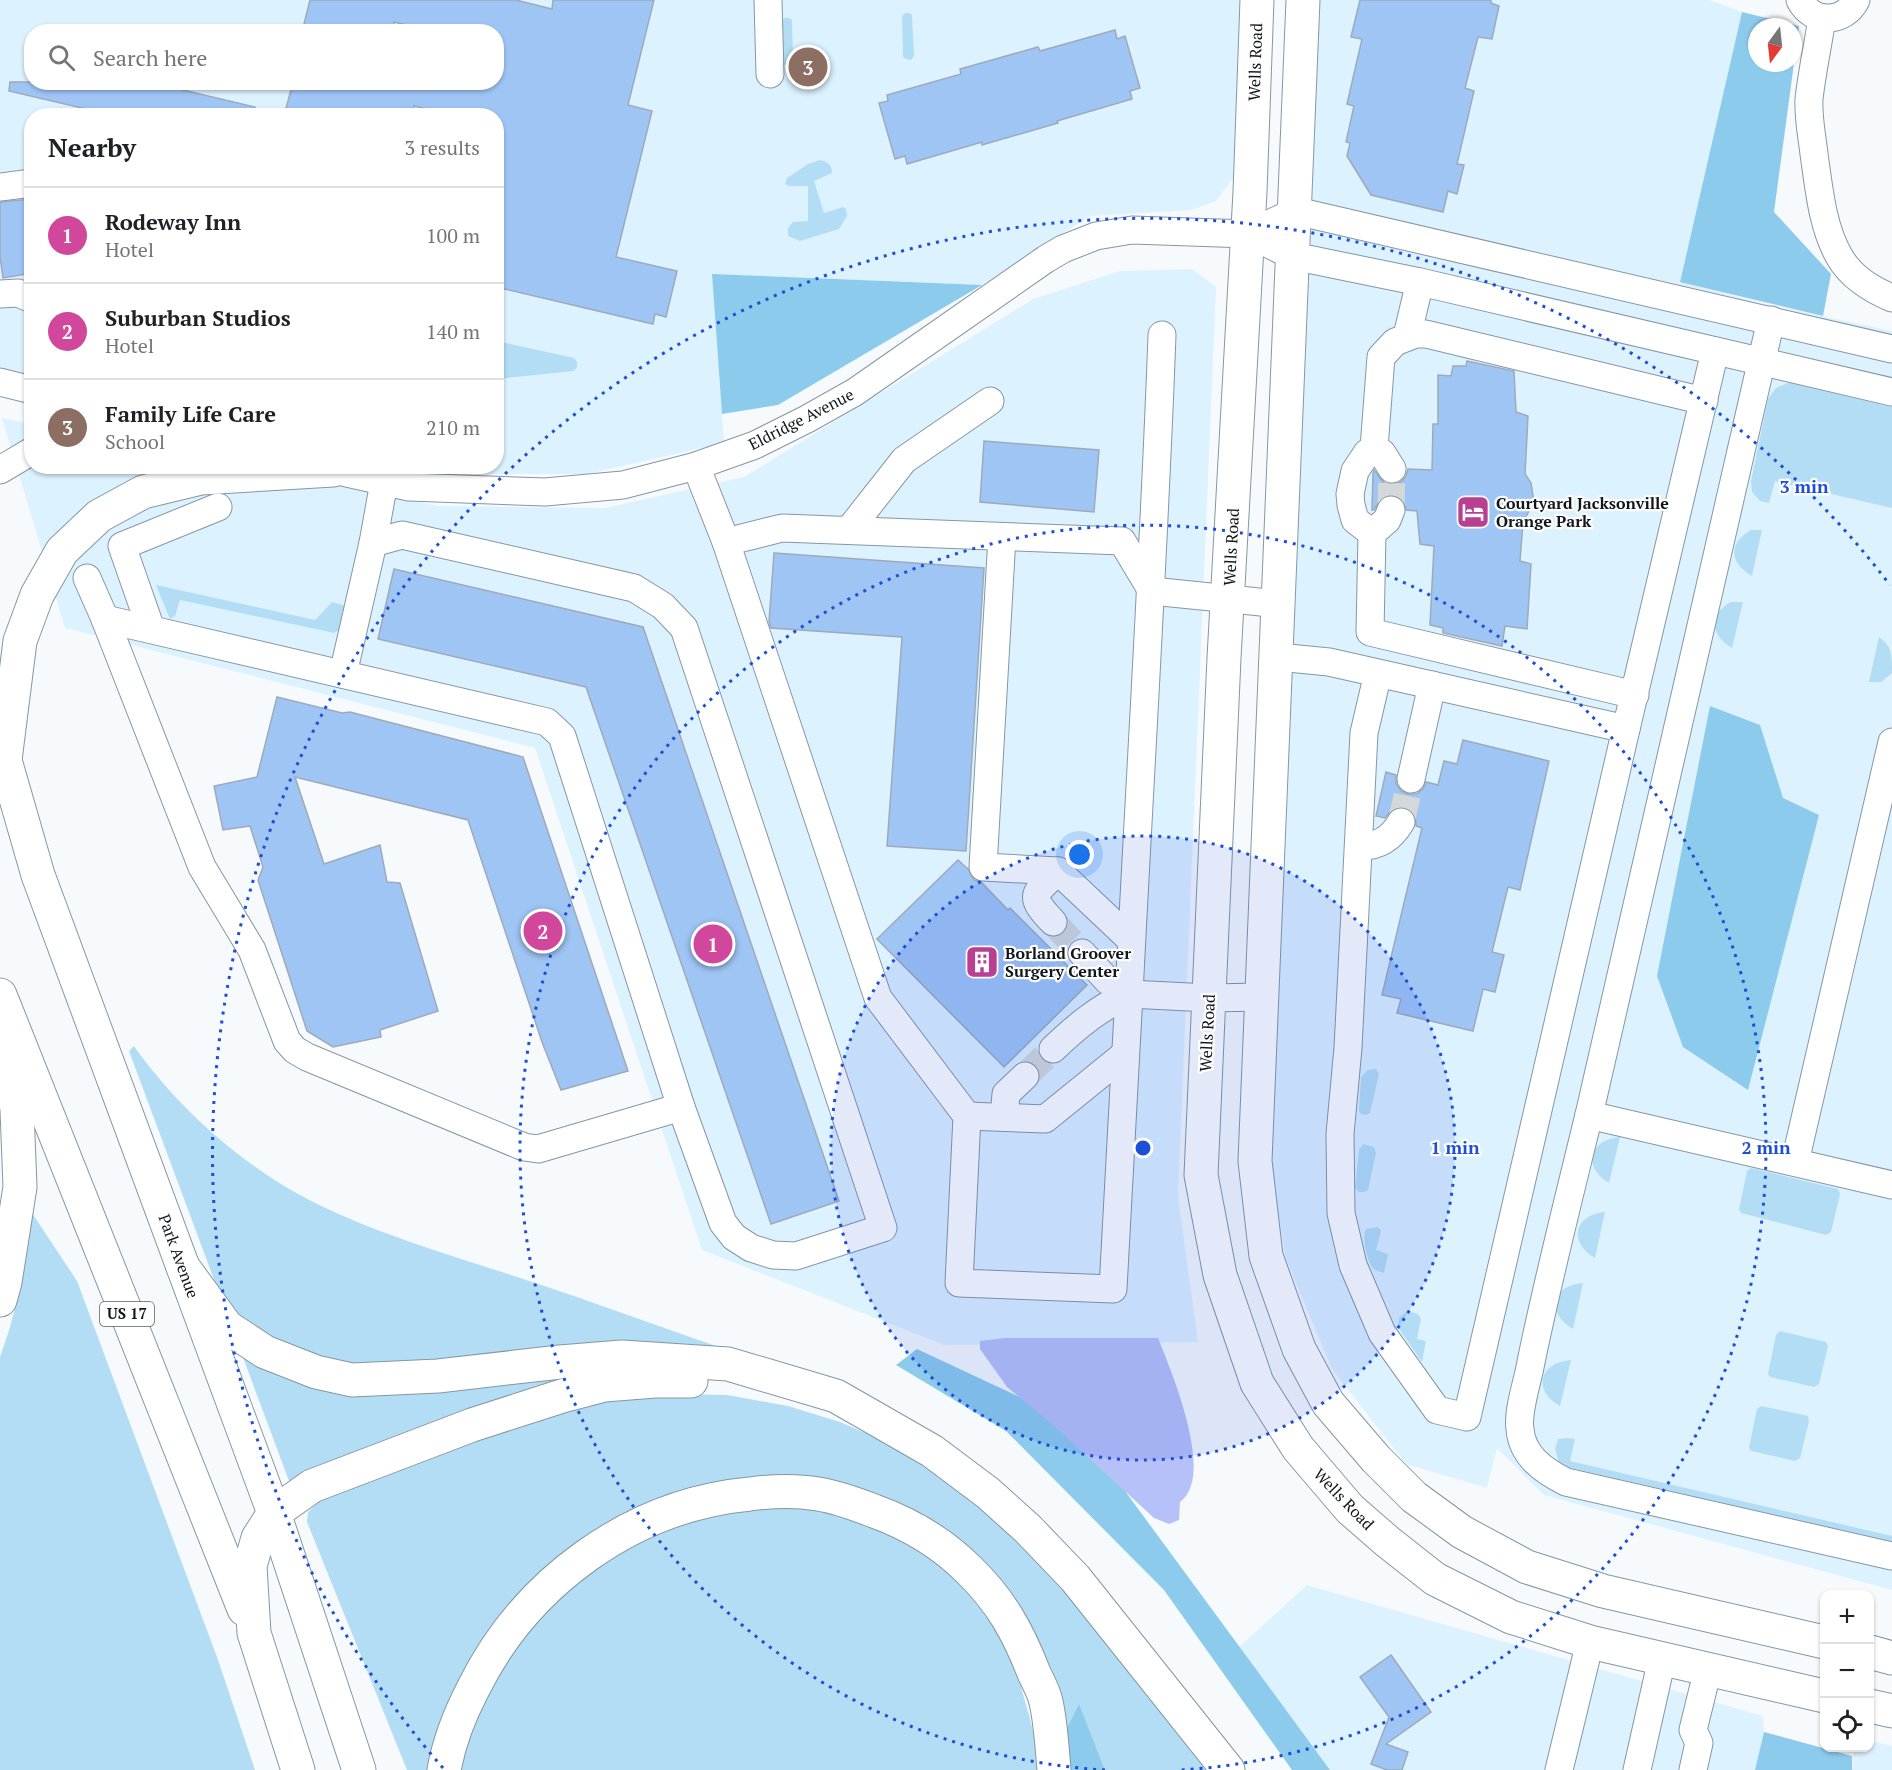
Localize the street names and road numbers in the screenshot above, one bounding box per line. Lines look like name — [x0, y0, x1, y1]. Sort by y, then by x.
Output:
street label: Wells Road — [1243, 22, 1267, 101]
street label: Eldridge Avenue — [745, 383, 857, 455]
street label: Wells Road — [1218, 507, 1244, 587]
street label: Wells Road — [1194, 993, 1220, 1073]
street label: Park Avenue — [154, 1211, 204, 1301]
road number: US 17 — [100, 1302, 154, 1326]
street label: Wells Road — [1309, 1463, 1379, 1535]

